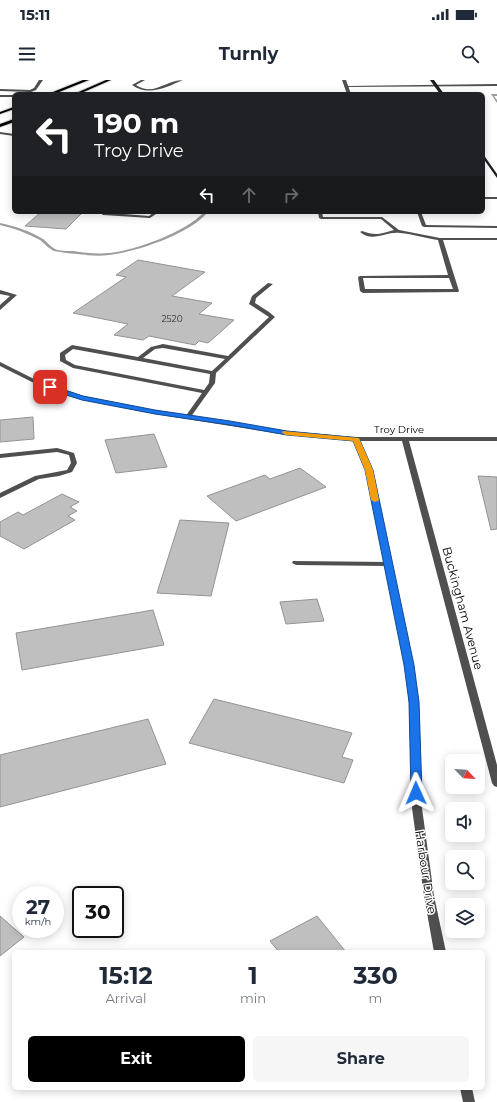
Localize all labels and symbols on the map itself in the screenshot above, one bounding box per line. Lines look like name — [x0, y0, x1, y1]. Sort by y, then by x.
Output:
house number: 2520 — [161, 313, 183, 324]
pin — [33, 370, 67, 404]
street label: Troy Drive — [374, 423, 424, 436]
street label: Buckingham Avenue — [439, 545, 487, 671]
north arrow — [445, 754, 485, 794]
position arrow — [395, 772, 437, 814]
street label: Harbour Drive — [412, 829, 440, 915]
speed limit sign: 30 — [72, 886, 124, 938]

